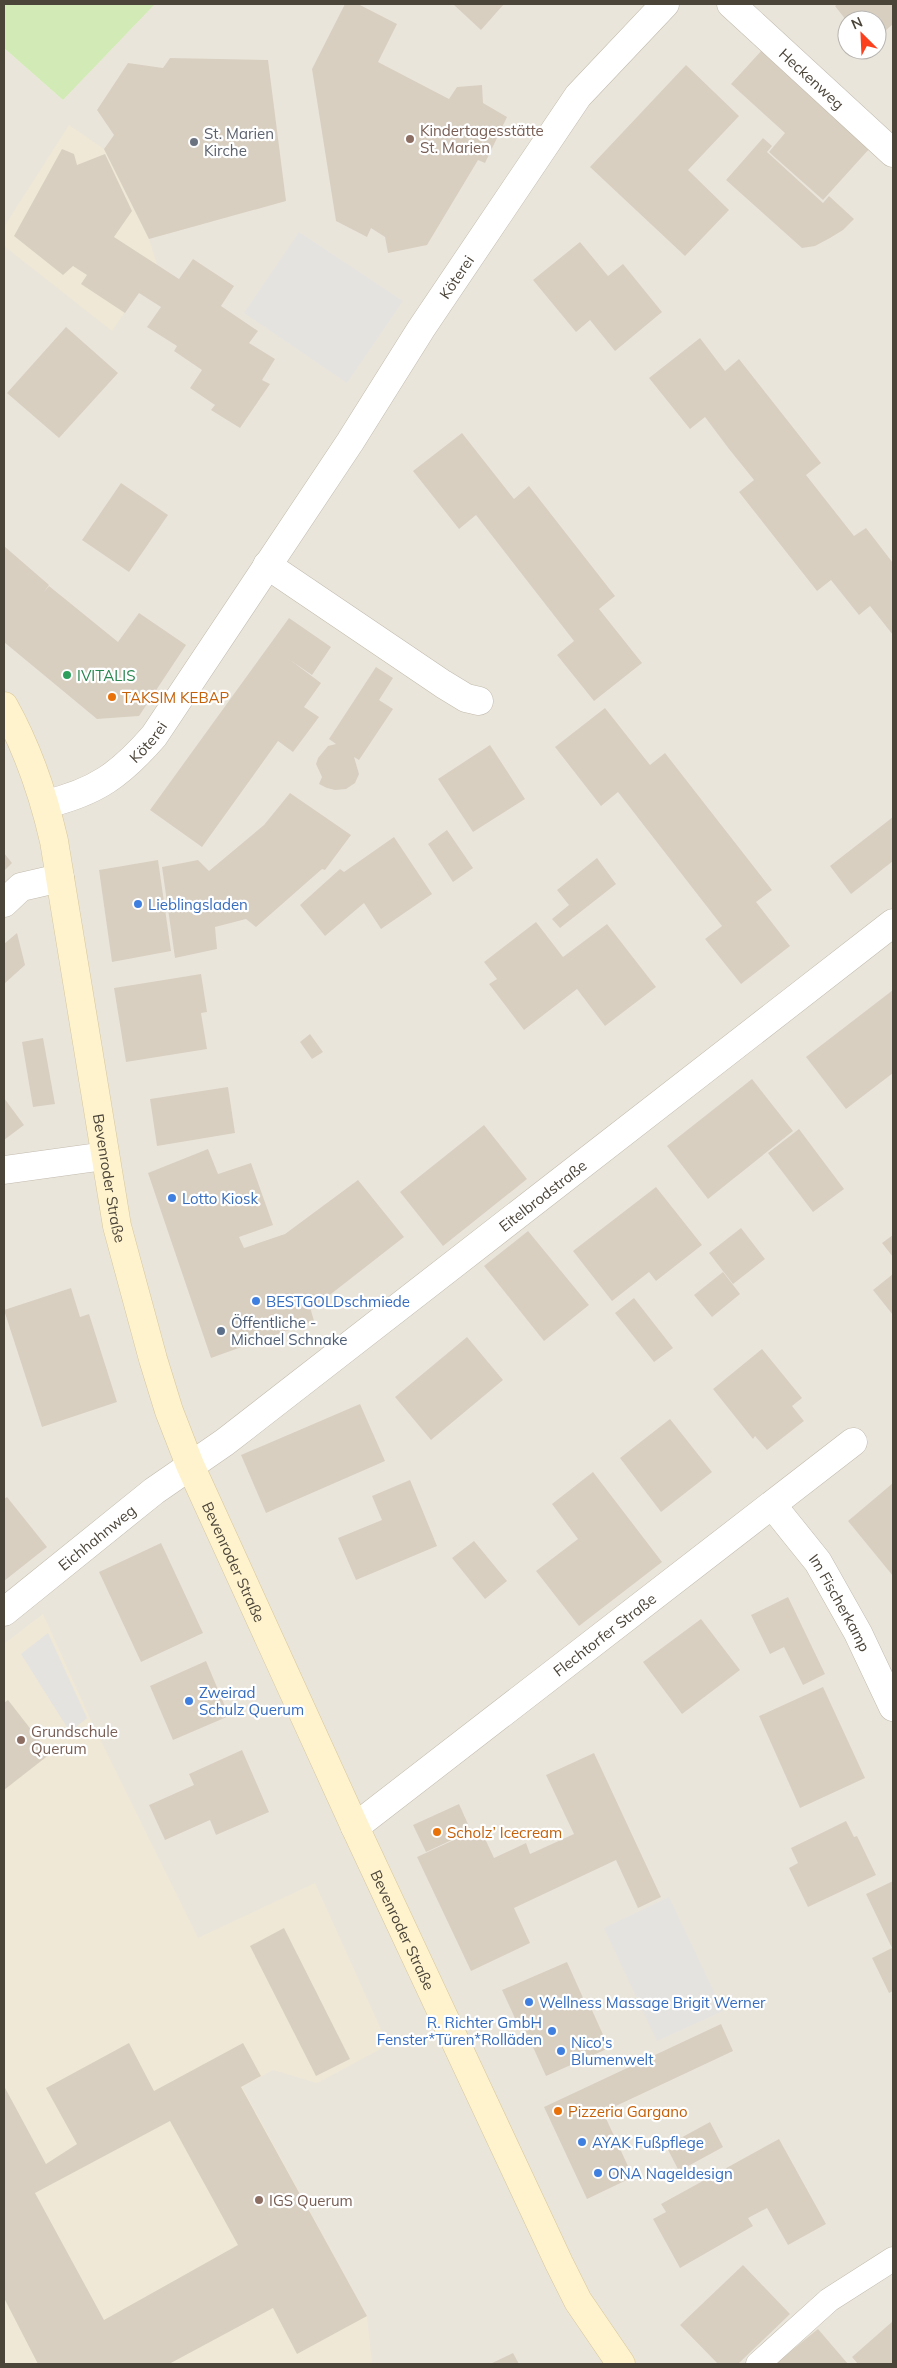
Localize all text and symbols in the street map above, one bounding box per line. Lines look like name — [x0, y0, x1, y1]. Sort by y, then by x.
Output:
north arrow — [837, 10, 887, 60]
text: N — [848, 13, 865, 33]
street label: Heckenweg — [775, 44, 848, 113]
place label: Kindertagesstätte St. Marien — [420, 121, 544, 157]
place label: St. Marien Kirche — [204, 124, 274, 160]
marker: Kindertagesstätte St. Marien — [404, 133, 416, 145]
marker: St. Marien Kirche — [188, 136, 200, 148]
street label: Köterei — [435, 251, 478, 302]
place label: IVITALIS — [77, 666, 136, 685]
marker: IVITALIS — [61, 669, 73, 681]
place label: TAKSIM KEBAP — [122, 688, 230, 707]
marker: TAKSIM KEBAP — [106, 691, 118, 703]
street label: Köterei — [125, 718, 171, 766]
place label: Lieblingsladen — [148, 895, 248, 914]
marker: Lieblingsladen — [132, 898, 144, 910]
street label: Bevenroder Straße — [89, 1112, 131, 1244]
street label: Eitelbrodstraße — [495, 1155, 590, 1235]
place label: Lotto Kiosk — [182, 1189, 258, 1208]
marker: Lotto Kiosk — [166, 1192, 178, 1204]
place label: BESTGOLDschmiede — [266, 1292, 410, 1311]
marker: BESTGOLDschmiede — [250, 1295, 262, 1307]
place label: Öffentliche - Michael Schnake — [231, 1313, 347, 1349]
marker: Öffentliche - Michael Schnake — [215, 1325, 227, 1337]
street label: Bevenroder Straße — [198, 1499, 270, 1625]
street label: Eichhahnweg — [54, 1500, 139, 1574]
street label: Im Fischerkamp — [805, 1549, 875, 1654]
street label: Flechtorfer Straße — [549, 1589, 660, 1680]
place label: Zweirad Schulz Querum — [199, 1683, 304, 1719]
marker: Zweirad Schulz Querum — [183, 1695, 195, 1707]
place label: Grundschule Querum — [31, 1722, 118, 1758]
marker: Grundschule Querum — [15, 1734, 27, 1746]
place label: Scholz’ Icecream — [447, 1823, 562, 1842]
marker: Scholz’ Icecream — [431, 1826, 443, 1838]
street label: Bevenroder Straße — [367, 1867, 439, 1993]
place label: Wellness Massage Brigit Werner — [539, 1993, 766, 2012]
marker: Wellness Massage Brigit Werner — [523, 1996, 535, 2008]
place label: R. Richter GmbH Fenster*Türen*Rolläden — [377, 2013, 542, 2049]
marker: R. Richter GmbH Fenster*Türen*Rolläden — [546, 2025, 558, 2037]
place label: Nico's Blumenwelt — [571, 2033, 653, 2069]
marker: Nico's Blumenwelt — [555, 2045, 567, 2057]
place label: Pizzeria Gargano — [568, 2102, 688, 2121]
marker: Pizzeria Gargano — [552, 2105, 564, 2117]
place label: AYAK Fußpflege — [592, 2133, 704, 2152]
marker: AYAK Fußpflege — [576, 2136, 588, 2148]
place label: ONA Nageldesign — [608, 2164, 733, 2183]
marker: ONA Nageldesign — [592, 2167, 604, 2179]
place label: IGS Querum — [269, 2191, 353, 2210]
marker: IGS Querum — [253, 2194, 265, 2206]

